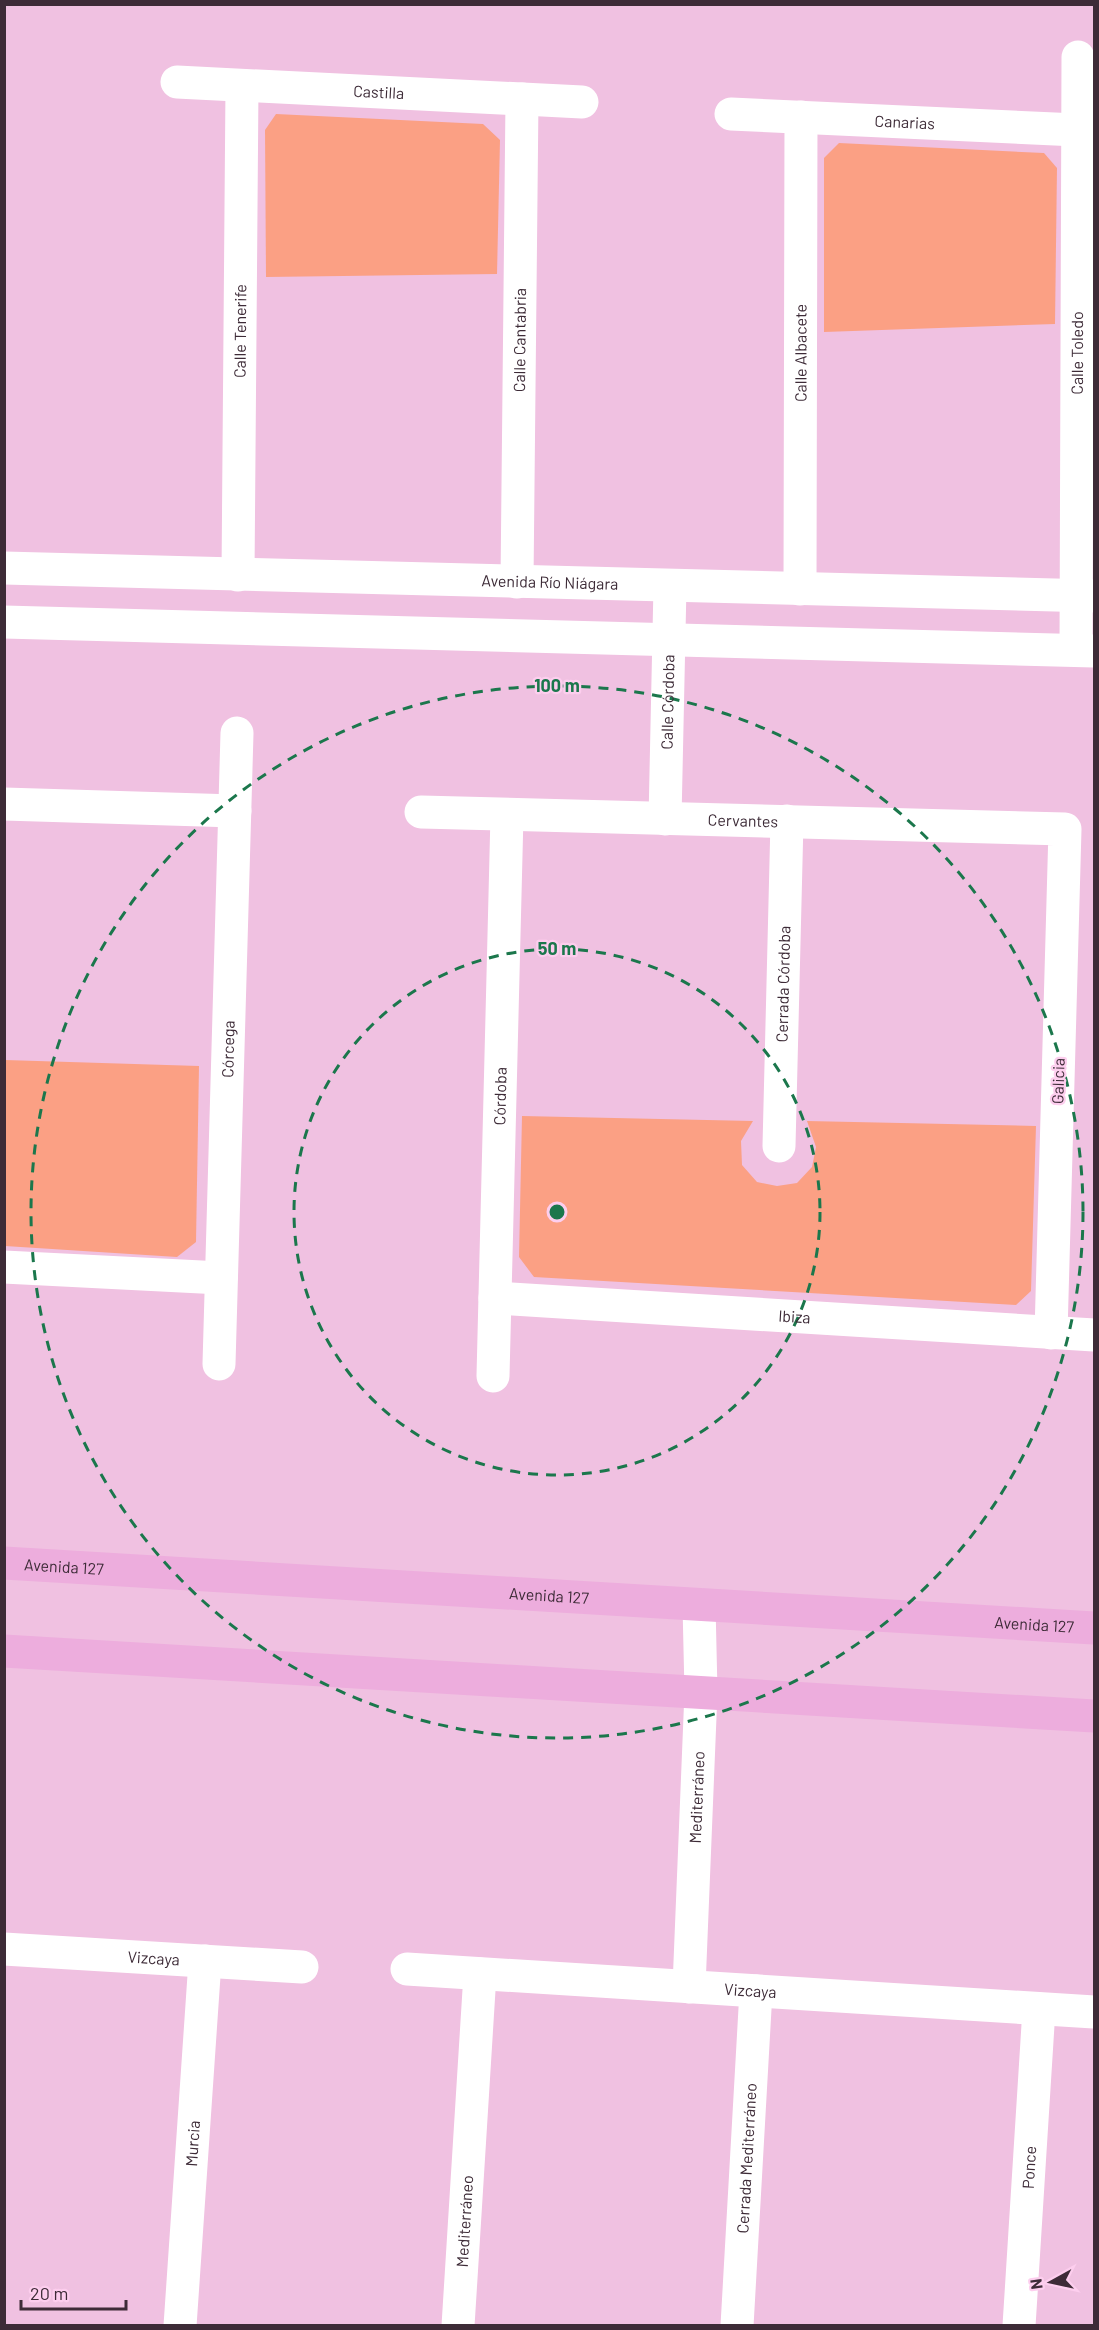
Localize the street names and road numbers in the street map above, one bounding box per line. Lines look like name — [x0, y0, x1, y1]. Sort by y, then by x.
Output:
street label: Castilla — [353, 81, 405, 102]
street label: Canarias — [874, 111, 935, 132]
street label: Calle Tenerife — [230, 284, 249, 378]
street label: Calle Cantabria — [509, 288, 529, 392]
street label: Calle Albacete — [790, 304, 810, 402]
street label: Calle Toledo — [1067, 311, 1086, 395]
street label: Avenida Río Niágara — [481, 570, 619, 593]
street label: Calle Córdoba — [656, 654, 678, 750]
street label: Cervantes — [707, 810, 778, 830]
street label: Cerrada Córdoba — [772, 926, 793, 1043]
street label: Córcega — [217, 1020, 238, 1078]
street label: Galicia — [1047, 1058, 1068, 1104]
street label: Córdoba — [489, 1067, 510, 1126]
street label: Ibiza — [778, 1306, 811, 1326]
street label: Avenida 127 — [24, 1554, 105, 1578]
street label: Avenida 127 — [509, 1583, 590, 1607]
street label: Avenida 127 — [994, 1612, 1075, 1636]
street label: Mediterráneo — [685, 1751, 708, 1844]
street label: Vizcaya — [127, 1946, 181, 1969]
street label: Vizcaya — [724, 1979, 777, 2001]
street label: Cerrada Mediterráneo — [732, 2082, 760, 2234]
street label: Murcia — [181, 2120, 203, 2167]
street label: Ponce — [1018, 2145, 1039, 2189]
street label: Mediterráneo — [452, 2174, 476, 2268]

